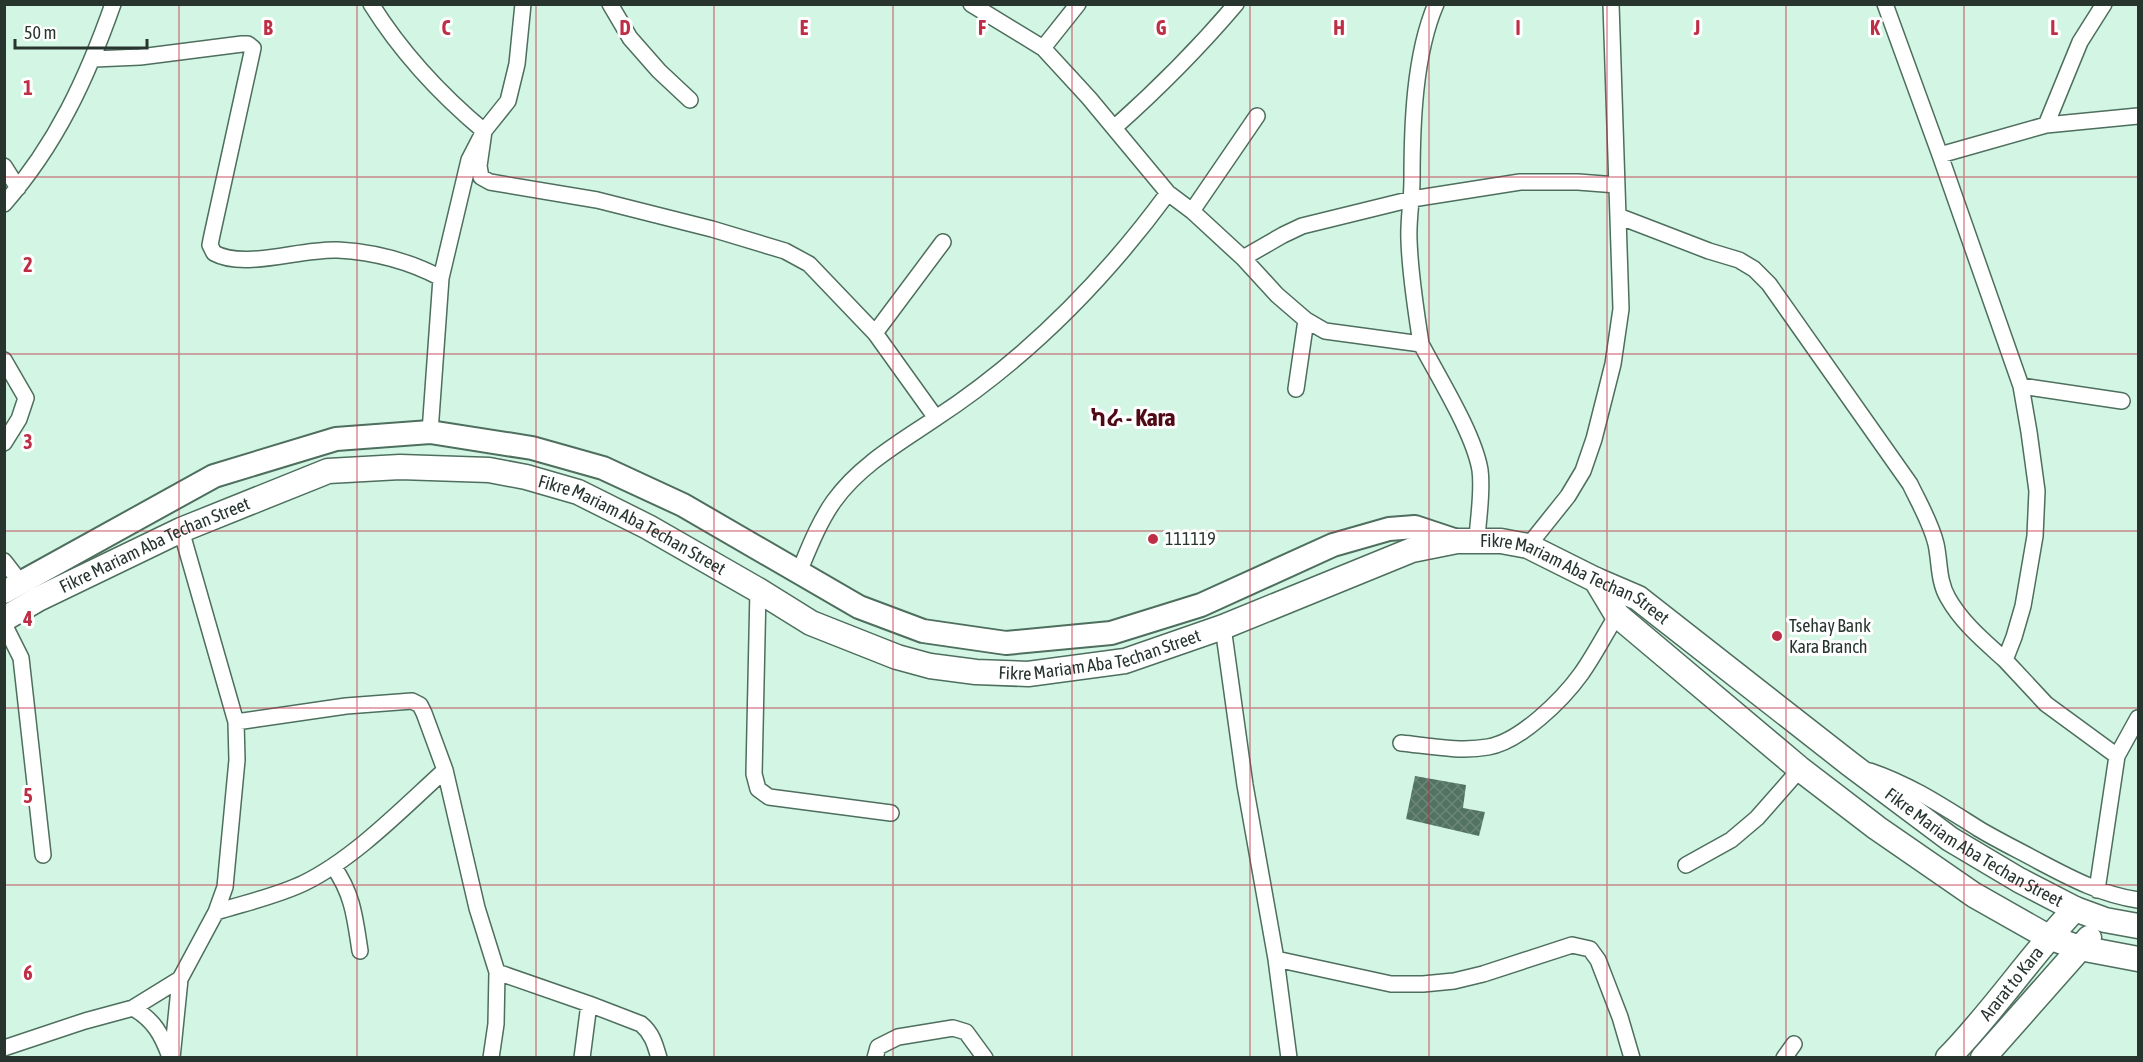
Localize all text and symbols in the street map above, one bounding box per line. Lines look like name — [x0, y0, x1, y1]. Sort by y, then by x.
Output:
scale bar — [15, 12, 147, 50]
text: B — [263, 16, 273, 39]
text: C — [442, 16, 451, 39]
text: D — [619, 16, 631, 39]
text: E — [800, 16, 809, 39]
text: F — [978, 16, 986, 39]
text: G — [1156, 16, 1167, 39]
text: H — [1333, 16, 1345, 39]
text: I — [1515, 16, 1521, 39]
text: J — [1693, 16, 1700, 39]
text: K — [1870, 16, 1880, 39]
text: L — [2050, 16, 2058, 39]
text: 50 m — [24, 22, 56, 43]
text: 1 — [23, 76, 33, 99]
text: 2 — [23, 253, 33, 276]
district label: ካራ - Kara — [1091, 404, 1175, 431]
text: 3 — [23, 430, 33, 453]
street label: Fikre Mariam Aba Techan Street — [536, 470, 729, 579]
street label: Fikre Mariam Aba Techan Street — [56, 493, 253, 597]
place label: 111119 — [1165, 528, 1216, 549]
street label: Fikre Mariam Aba Techan Street — [1480, 530, 1673, 628]
marker: 111119 — [1146, 532, 1160, 546]
text: 4 — [22, 607, 33, 630]
place label: Tsehay Bank Kara Branch — [1789, 615, 1871, 657]
street label: Fikre Mariam Aba Techan Street — [998, 625, 1203, 684]
marker: Tsehay Bank Kara Branch — [1770, 629, 1784, 643]
street label: Fikre Mariam Aba Techan Street — [1881, 783, 2067, 911]
text: 5 — [23, 784, 33, 807]
street label: Ararat to Kara — [1975, 942, 2048, 1025]
text: 6 — [23, 961, 33, 984]

